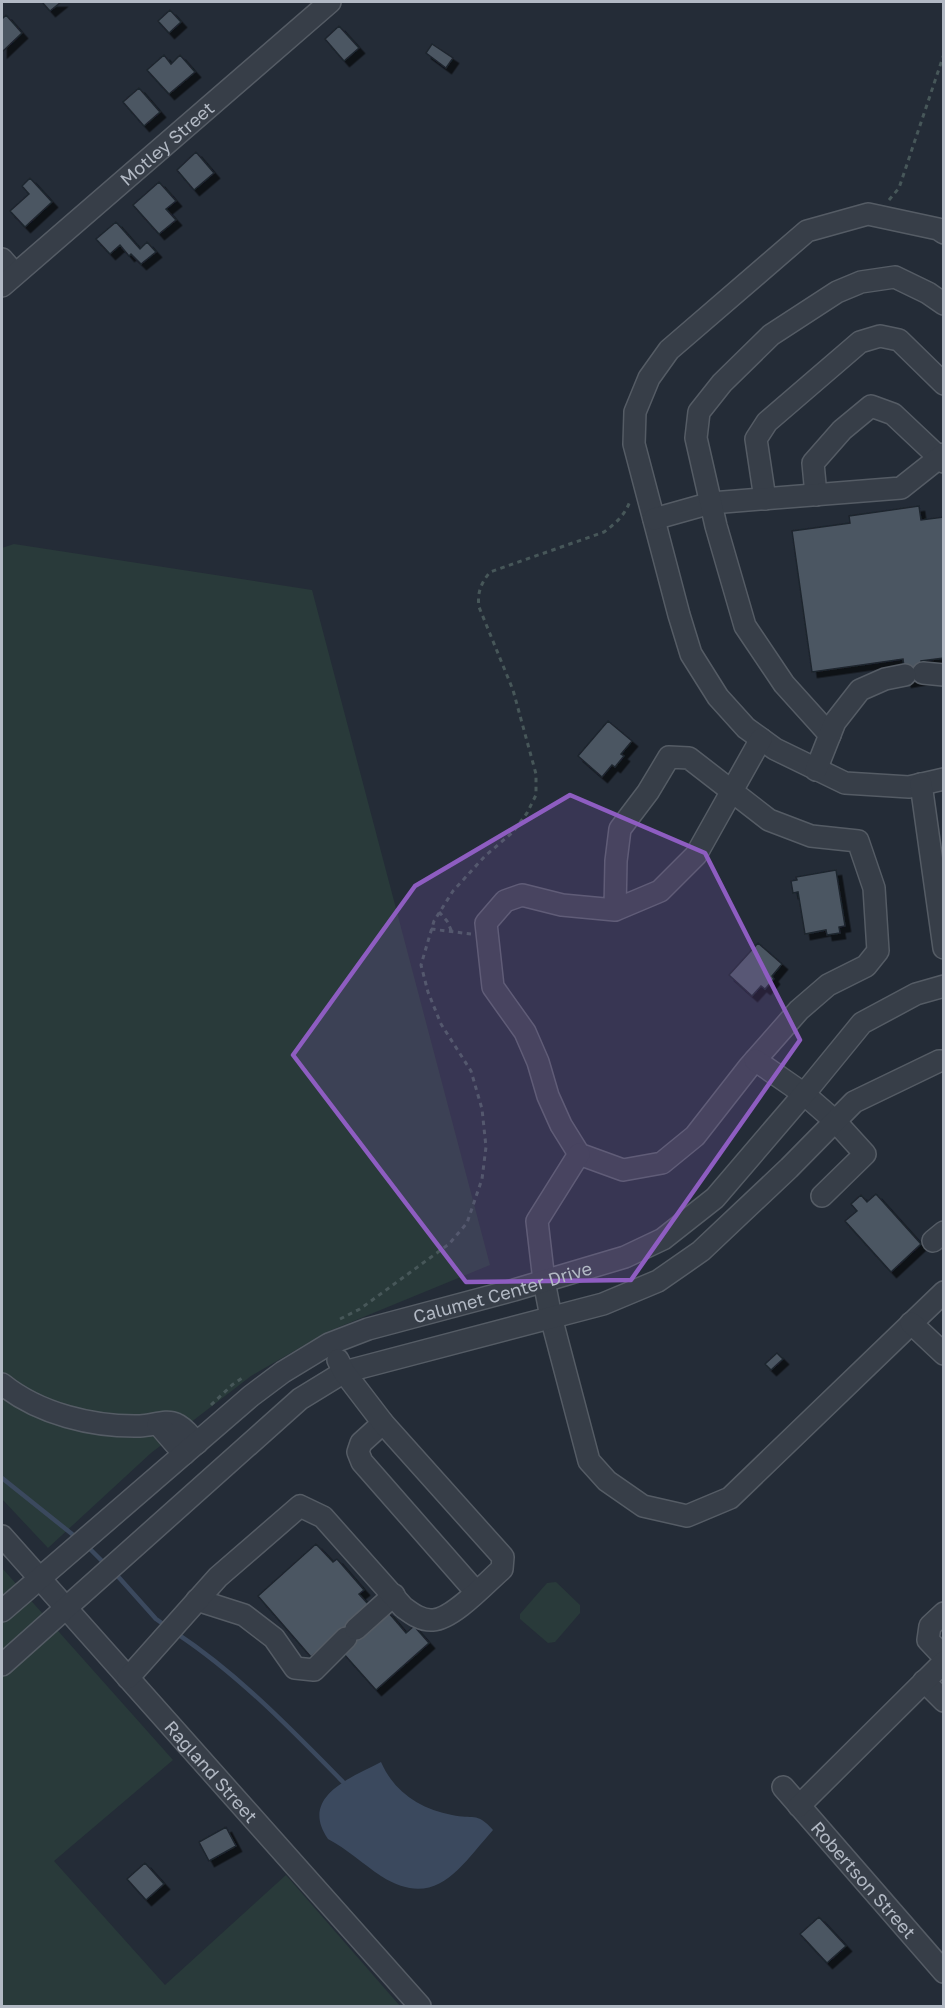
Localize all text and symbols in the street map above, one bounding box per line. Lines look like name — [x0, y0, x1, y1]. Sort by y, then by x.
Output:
street label: Motley Street — [115, 97, 218, 190]
street label: Calumet Center Drive — [411, 1256, 594, 1327]
street label: Ragland Street — [160, 1716, 262, 1827]
street label: Robertson Street — [807, 1817, 921, 1943]

